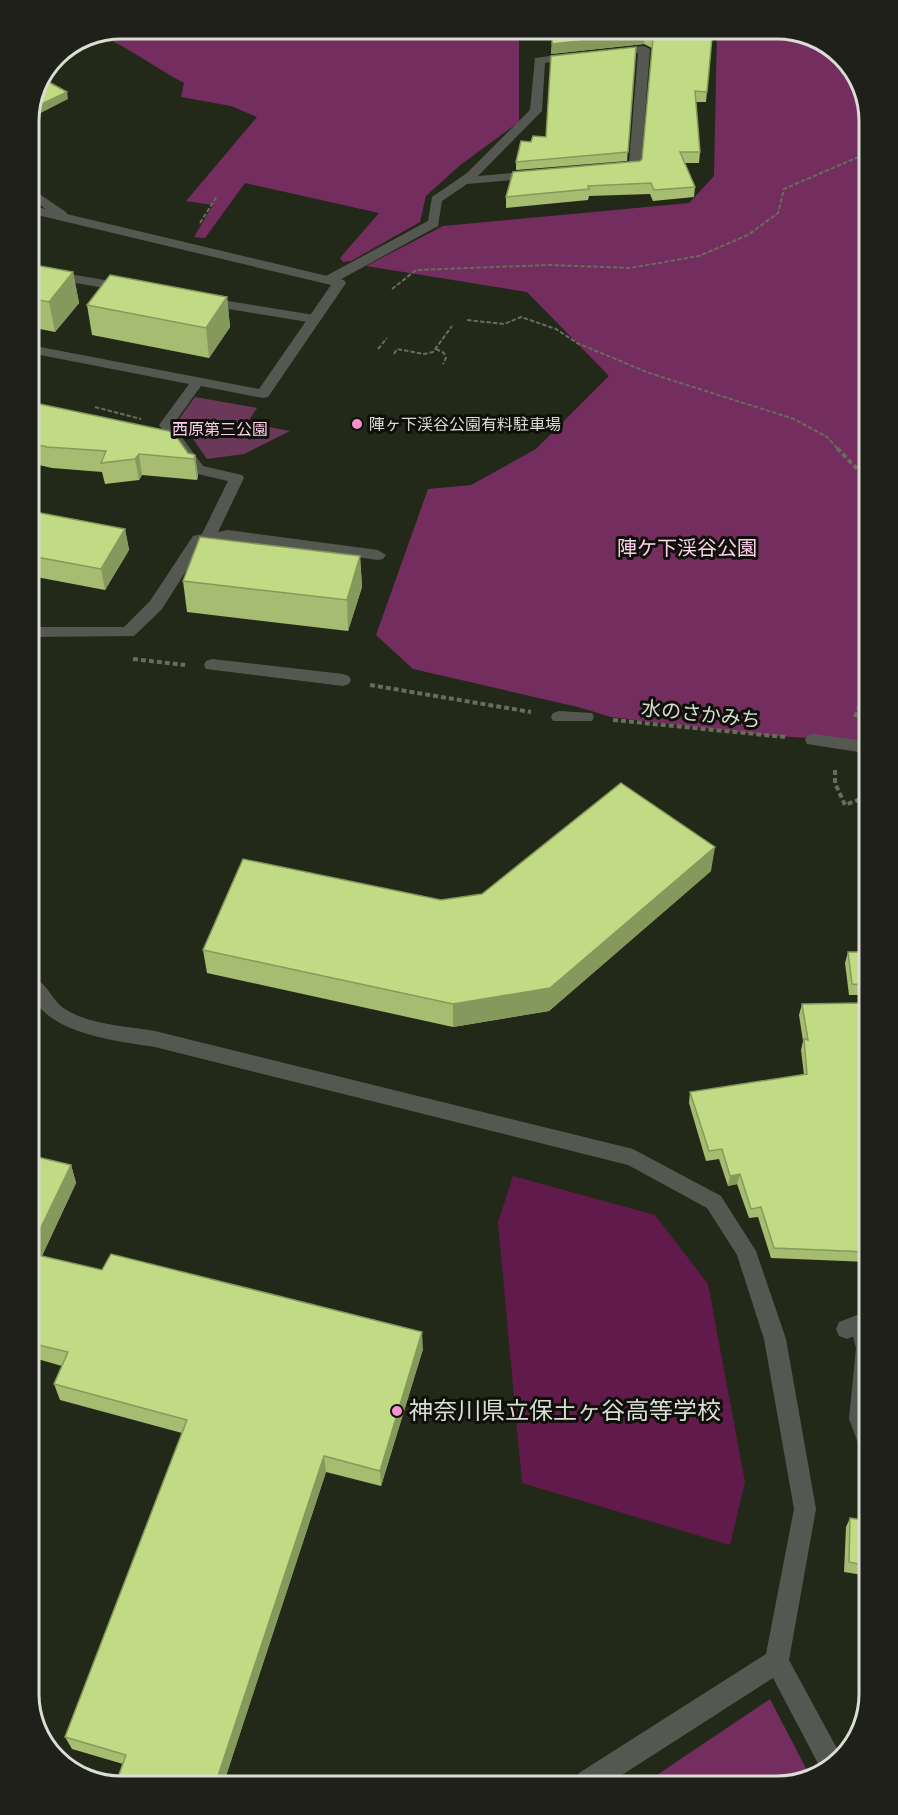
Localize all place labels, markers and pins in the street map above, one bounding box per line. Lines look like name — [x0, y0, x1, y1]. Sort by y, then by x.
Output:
place label: 陣ヶ下渓谷公園有料駐車場 — [369, 414, 561, 434]
marker: 陣ヶ下渓谷公園有料駐車場 — [350, 417, 364, 431]
place label: 神奈川県立保土ヶ谷高等学校 — [409, 1394, 721, 1426]
marker: 神奈川県立保土ヶ谷高等学校 — [390, 1404, 404, 1418]

